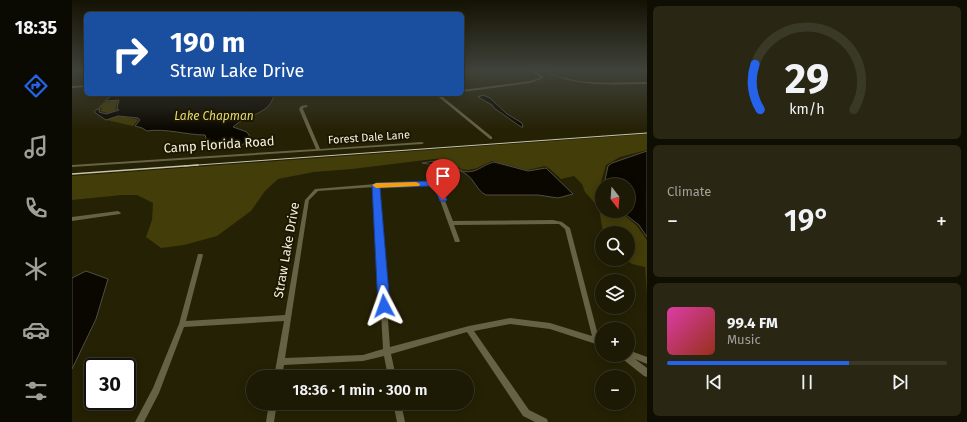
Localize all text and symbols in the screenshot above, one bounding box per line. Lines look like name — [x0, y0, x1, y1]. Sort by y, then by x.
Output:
text: 18:35 — [15, 17, 57, 39]
text: 190 m — [170, 26, 245, 59]
icon: right — [104, 28, 156, 80]
text: 29 — [785, 54, 829, 104]
text: Straw Lake Drive — [170, 60, 304, 82]
icon: directions — [22, 72, 50, 100]
text: km/h — [789, 101, 825, 118]
water label: Lake Chapman — [174, 109, 254, 123]
street label: Forest Dale Lane — [328, 128, 410, 147]
icon: music — [22, 133, 50, 161]
street label: Camp Florida Road — [163, 133, 275, 156]
pin — [426, 159, 460, 200]
icon: arrive — [432, 165, 454, 187]
north arrow — [595, 178, 635, 218]
map controls — [595, 178, 635, 410]
text: Climate — [667, 184, 711, 199]
icon: phone — [22, 194, 50, 222]
street label: Straw Lake Drive — [271, 201, 302, 299]
text: 19° — [784, 203, 830, 239]
text: − — [667, 208, 678, 235]
text: + — [936, 208, 947, 235]
button: search — [595, 226, 635, 266]
icon: climate — [22, 255, 50, 283]
button: layers — [595, 274, 635, 314]
position arrow — [363, 285, 405, 327]
text: 99.4 FM — [727, 314, 778, 332]
icon: car — [22, 316, 50, 344]
button: + — [595, 322, 635, 362]
text: Music — [727, 332, 761, 347]
speed limit sign: 30 — [84, 358, 136, 410]
button: − — [595, 370, 635, 410]
icon: previous — [703, 371, 725, 393]
icon: pause — [796, 371, 818, 393]
icon: next — [889, 371, 911, 393]
icon: filters — [22, 377, 50, 405]
text: 18:36 · 1 min · 300 m — [293, 381, 427, 399]

